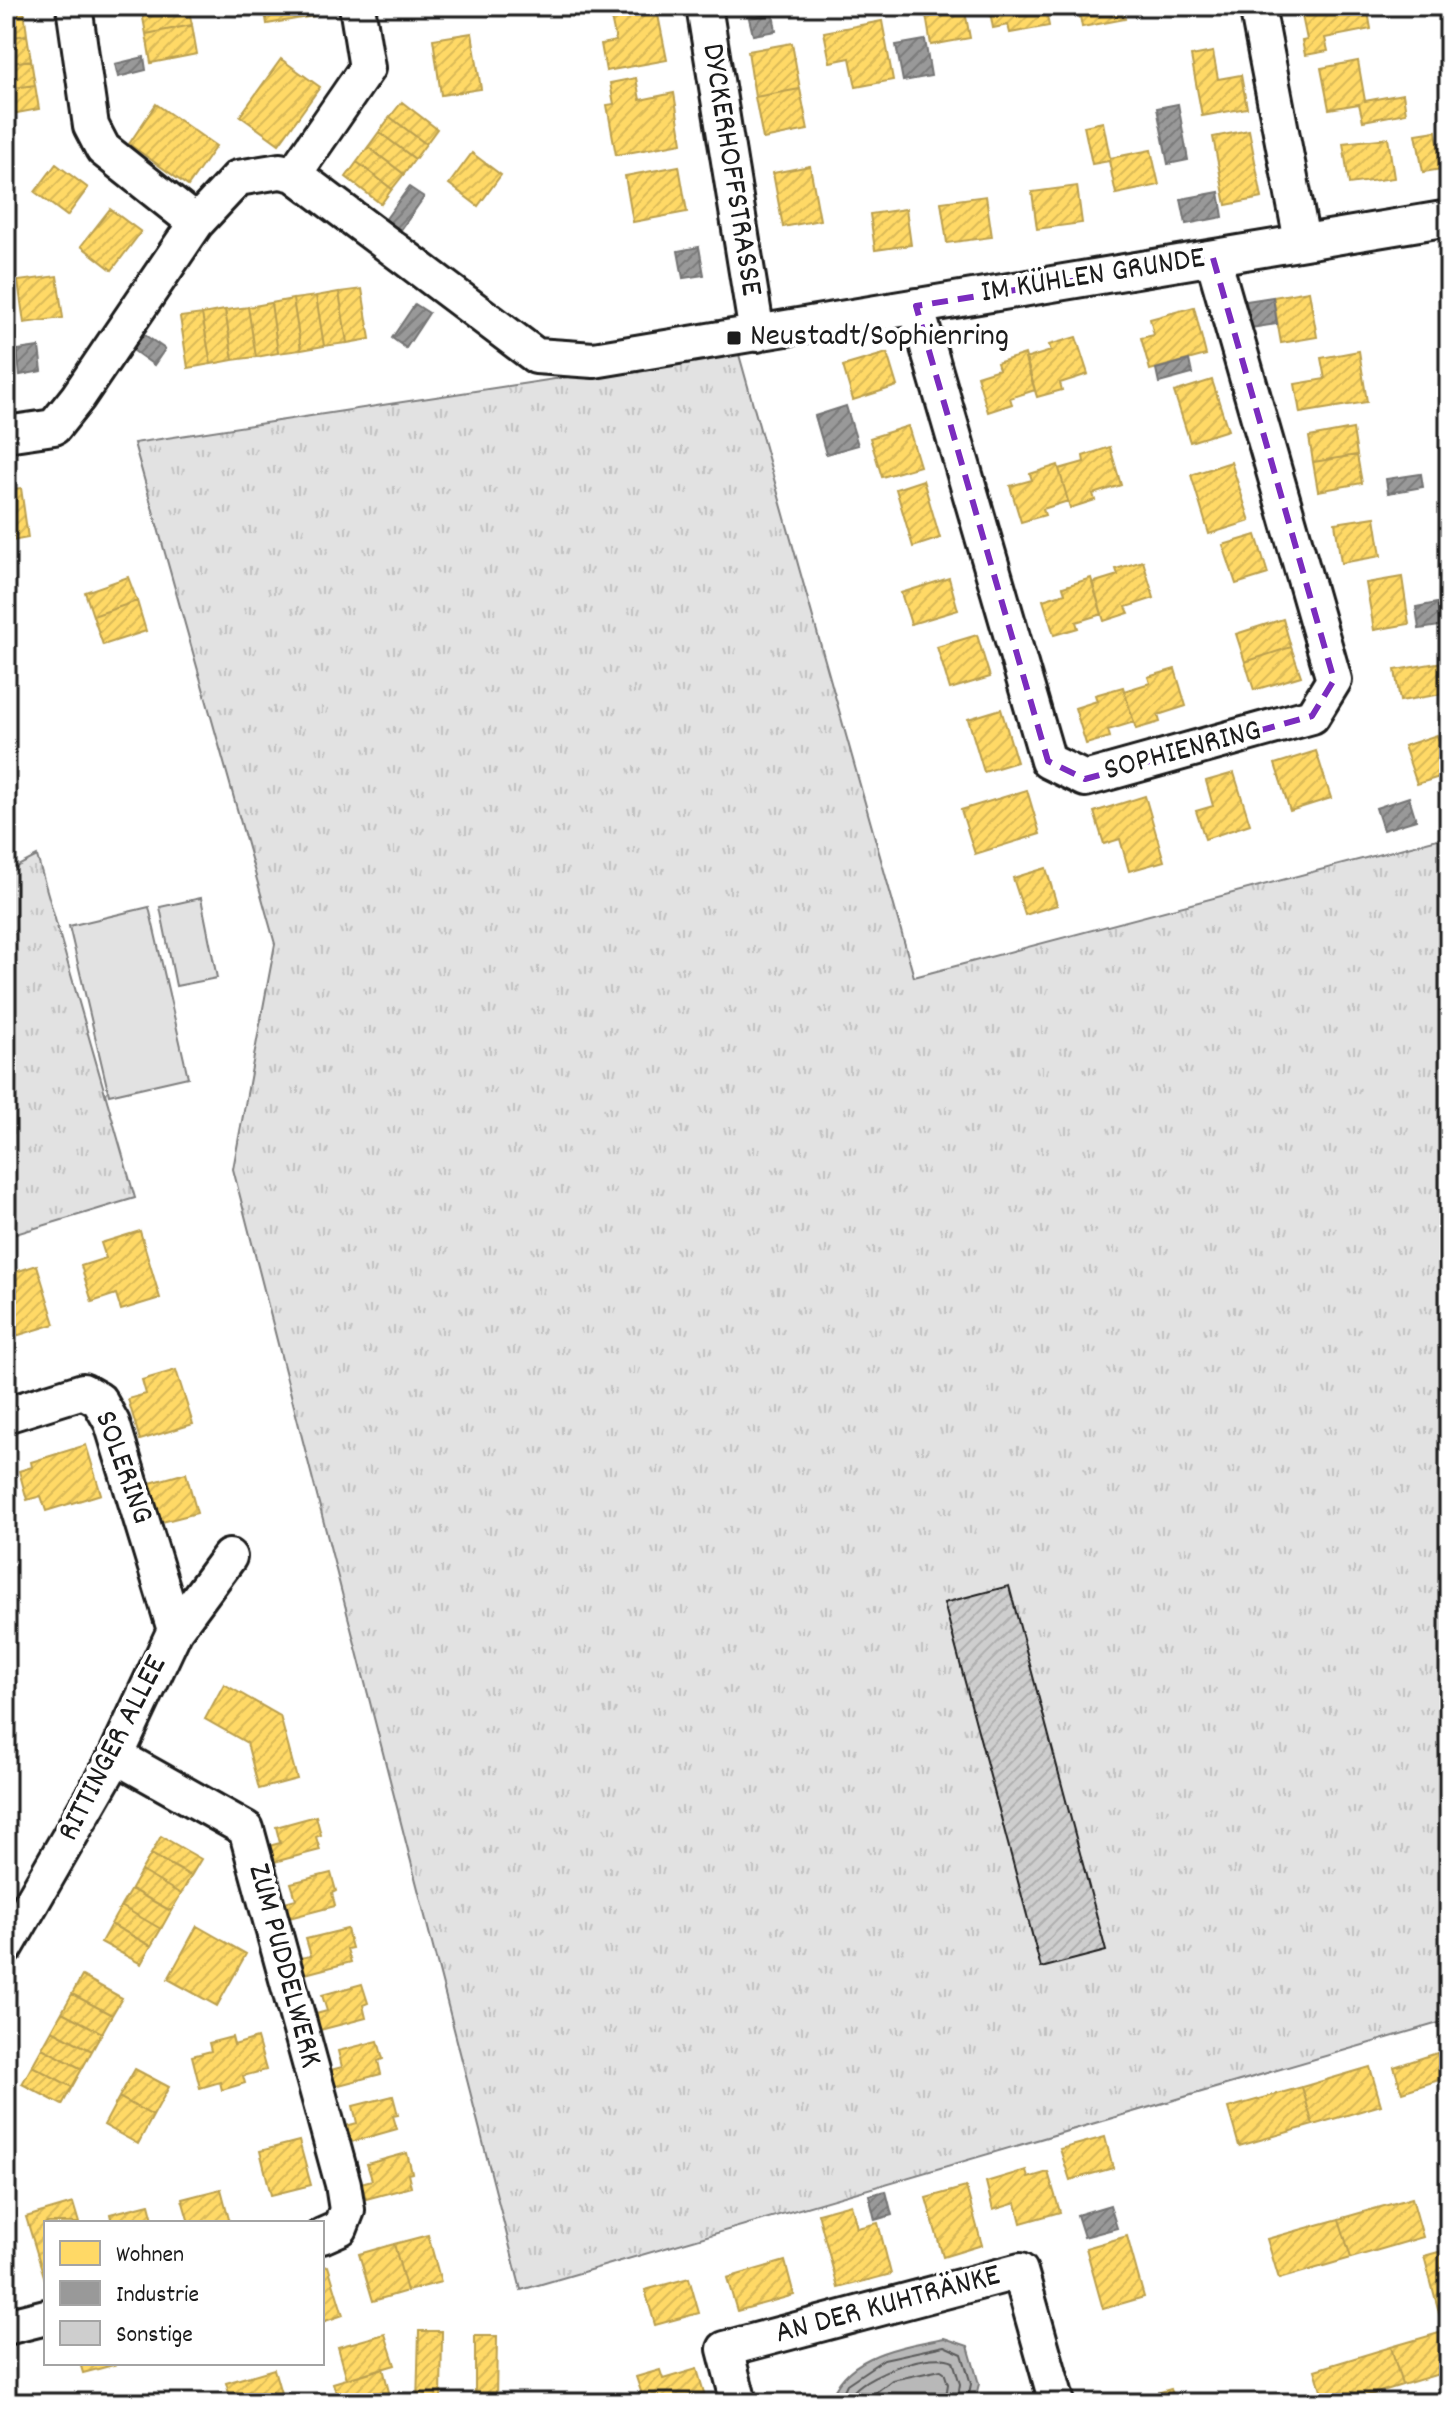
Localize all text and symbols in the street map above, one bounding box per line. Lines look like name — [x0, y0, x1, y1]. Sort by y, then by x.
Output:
street label: DYCKERHOFFSTRASSE — [687, 40, 773, 300]
street label: IM KÜHLEN GRUNDE — [978, 237, 1209, 317]
place label: Neustadt/Sophienring — [750, 315, 1009, 361]
marker: Neustadt/Sophienring — [725, 329, 743, 347]
street label: SOPHIENRING — [1099, 709, 1267, 795]
street label: SOLERING — [80, 1405, 164, 1531]
street label: RITTINGER ALLEE — [47, 1648, 181, 1850]
street label: ZUM PUDDELWERK — [234, 1859, 332, 2073]
legend — [44, 2221, 324, 2365]
text: Wohnen — [116, 2239, 184, 2273]
street label: AN DER KUHTRÄNKE — [770, 2254, 1006, 2358]
text: Industrie — [116, 2279, 199, 2313]
text: Sonstige — [116, 2319, 193, 2353]

